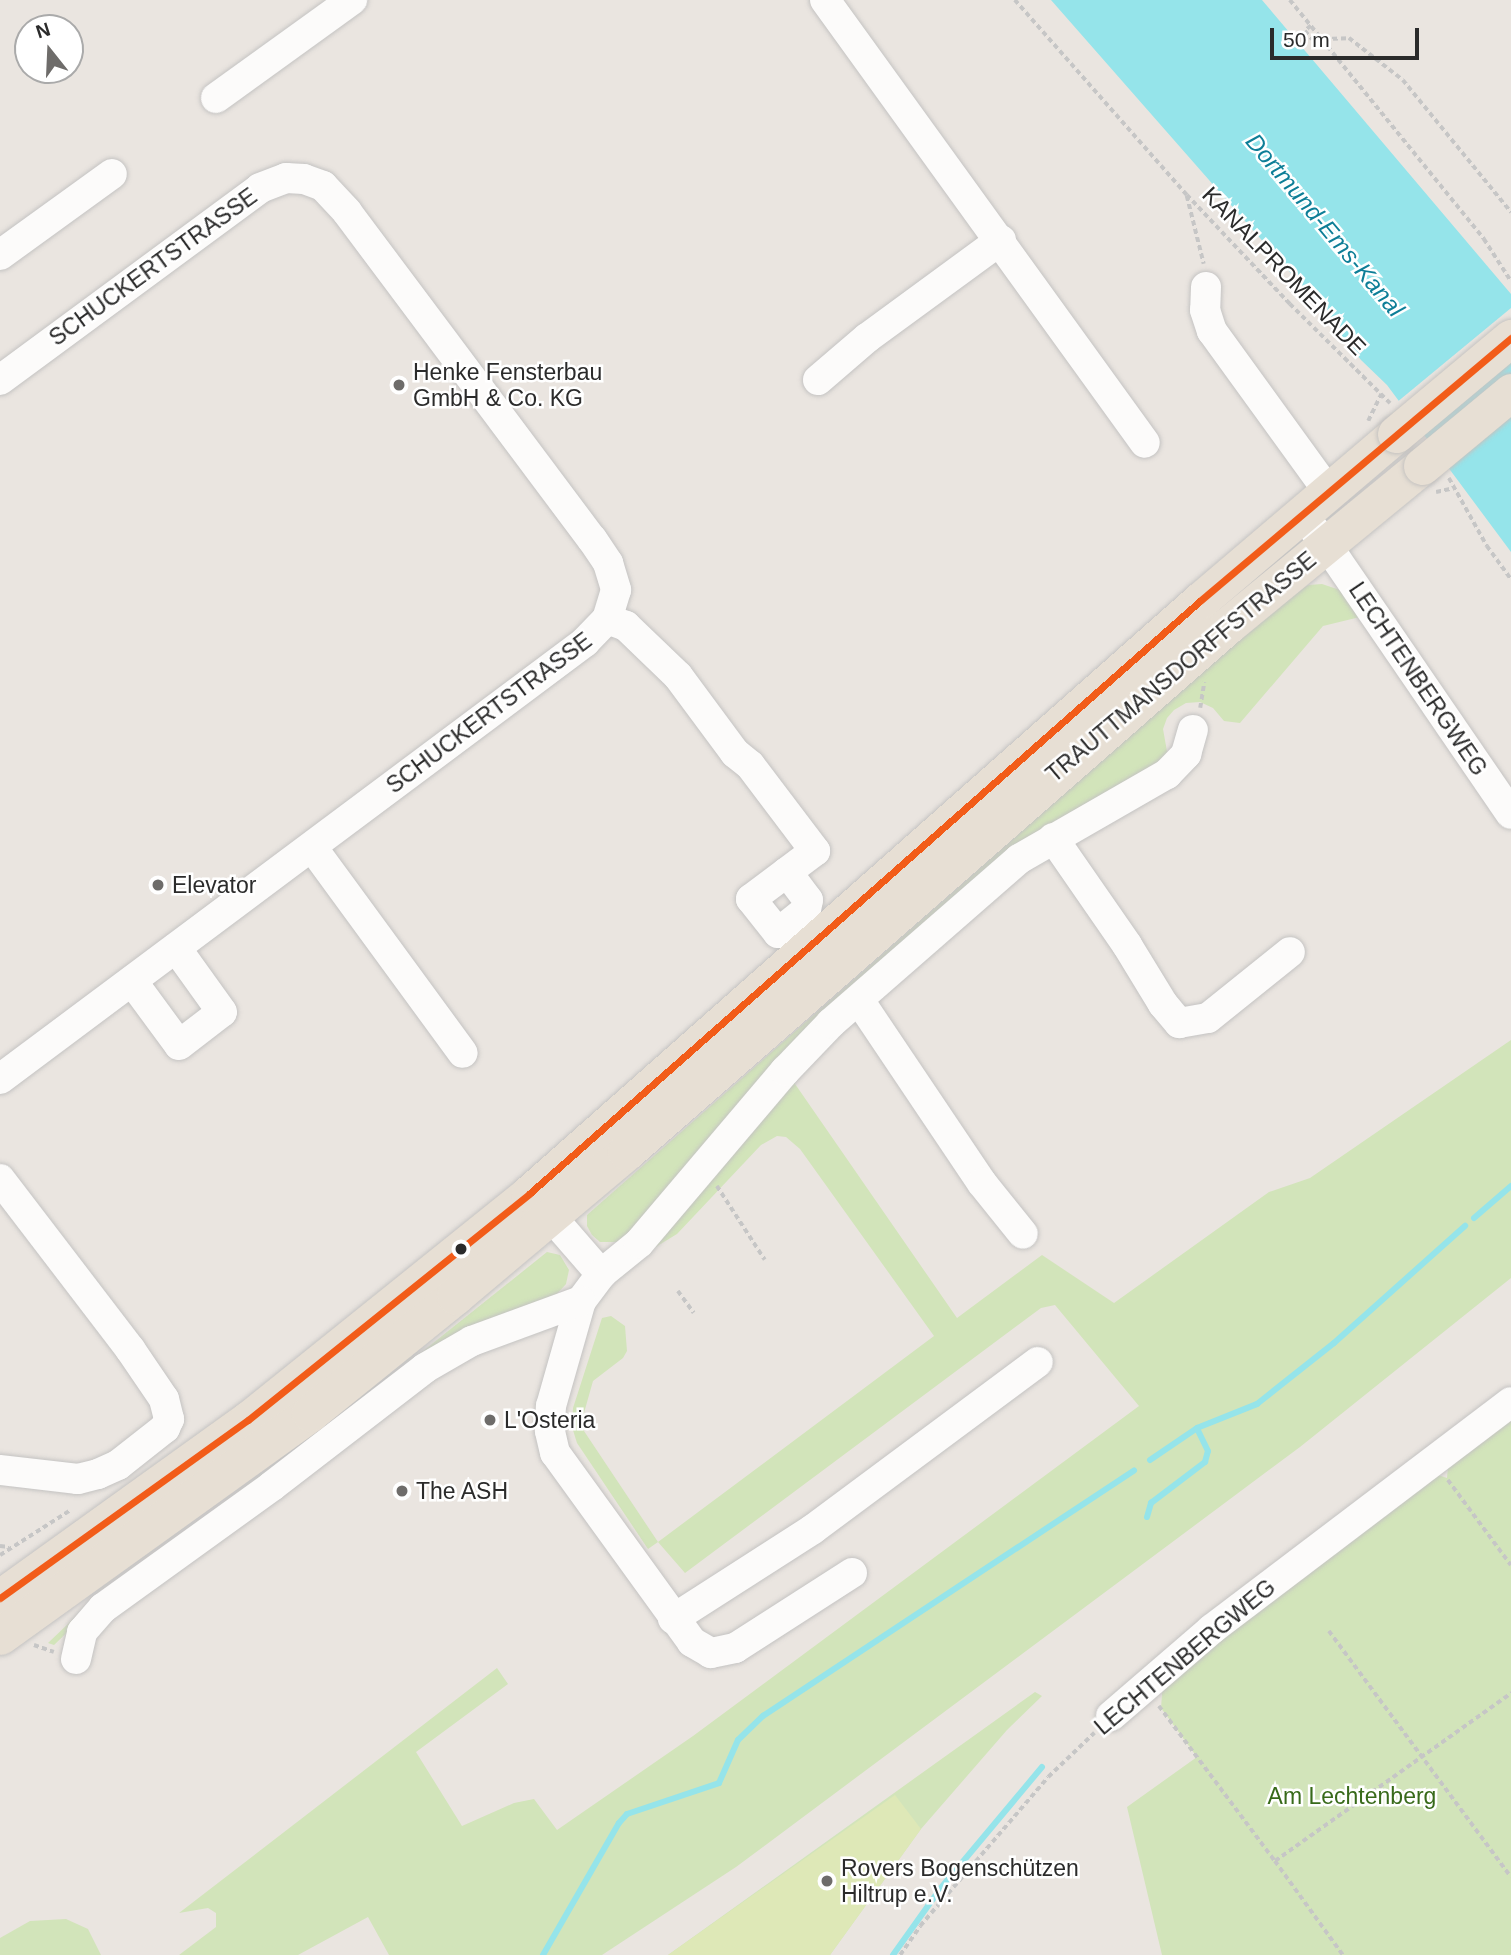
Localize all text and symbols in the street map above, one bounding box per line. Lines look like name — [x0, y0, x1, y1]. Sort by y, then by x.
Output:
north arrow — [14, 14, 84, 84]
scale bar — [1273, 14, 1422, 58]
text: N — [33, 18, 53, 43]
text: 50 m — [1283, 28, 1330, 51]
water label: Dortmund-Ems-Kanal — [1240, 127, 1410, 323]
street label: KANALPROMENADE — [1196, 181, 1372, 361]
street label: SCHUCKERTSTRASSE — [44, 182, 262, 352]
place label: Henke Fensterbau GmbH & Co. KG — [413, 358, 602, 412]
marker: Henke Fensterbau GmbH & Co. KG — [391, 377, 407, 393]
street label: TRAUTTMANSDORFFSTRASSE — [1040, 546, 1322, 788]
street label: LECHTENBERGWEG — [1343, 577, 1493, 781]
street label: SCHUCKERTSTRASSE — [381, 627, 597, 799]
place label: Elevator — [172, 871, 256, 899]
marker: Elevator — [150, 877, 166, 893]
unlabelled marker — [454, 1242, 468, 1256]
place label: L'Osteria — [504, 1406, 595, 1434]
marker: L'Osteria — [482, 1412, 498, 1428]
place label: The ASH — [416, 1477, 509, 1505]
marker: The ASH — [394, 1483, 410, 1499]
street label: LECHTENBERGWEG — [1089, 1573, 1281, 1741]
park label: Am Lechtenberg — [1268, 1782, 1436, 1810]
place label: Rovers Bogenschützen Hiltrup e.V. — [841, 1854, 1079, 1908]
marker: Rovers Bogenschützen Hiltrup e.V. — [819, 1873, 835, 1889]

